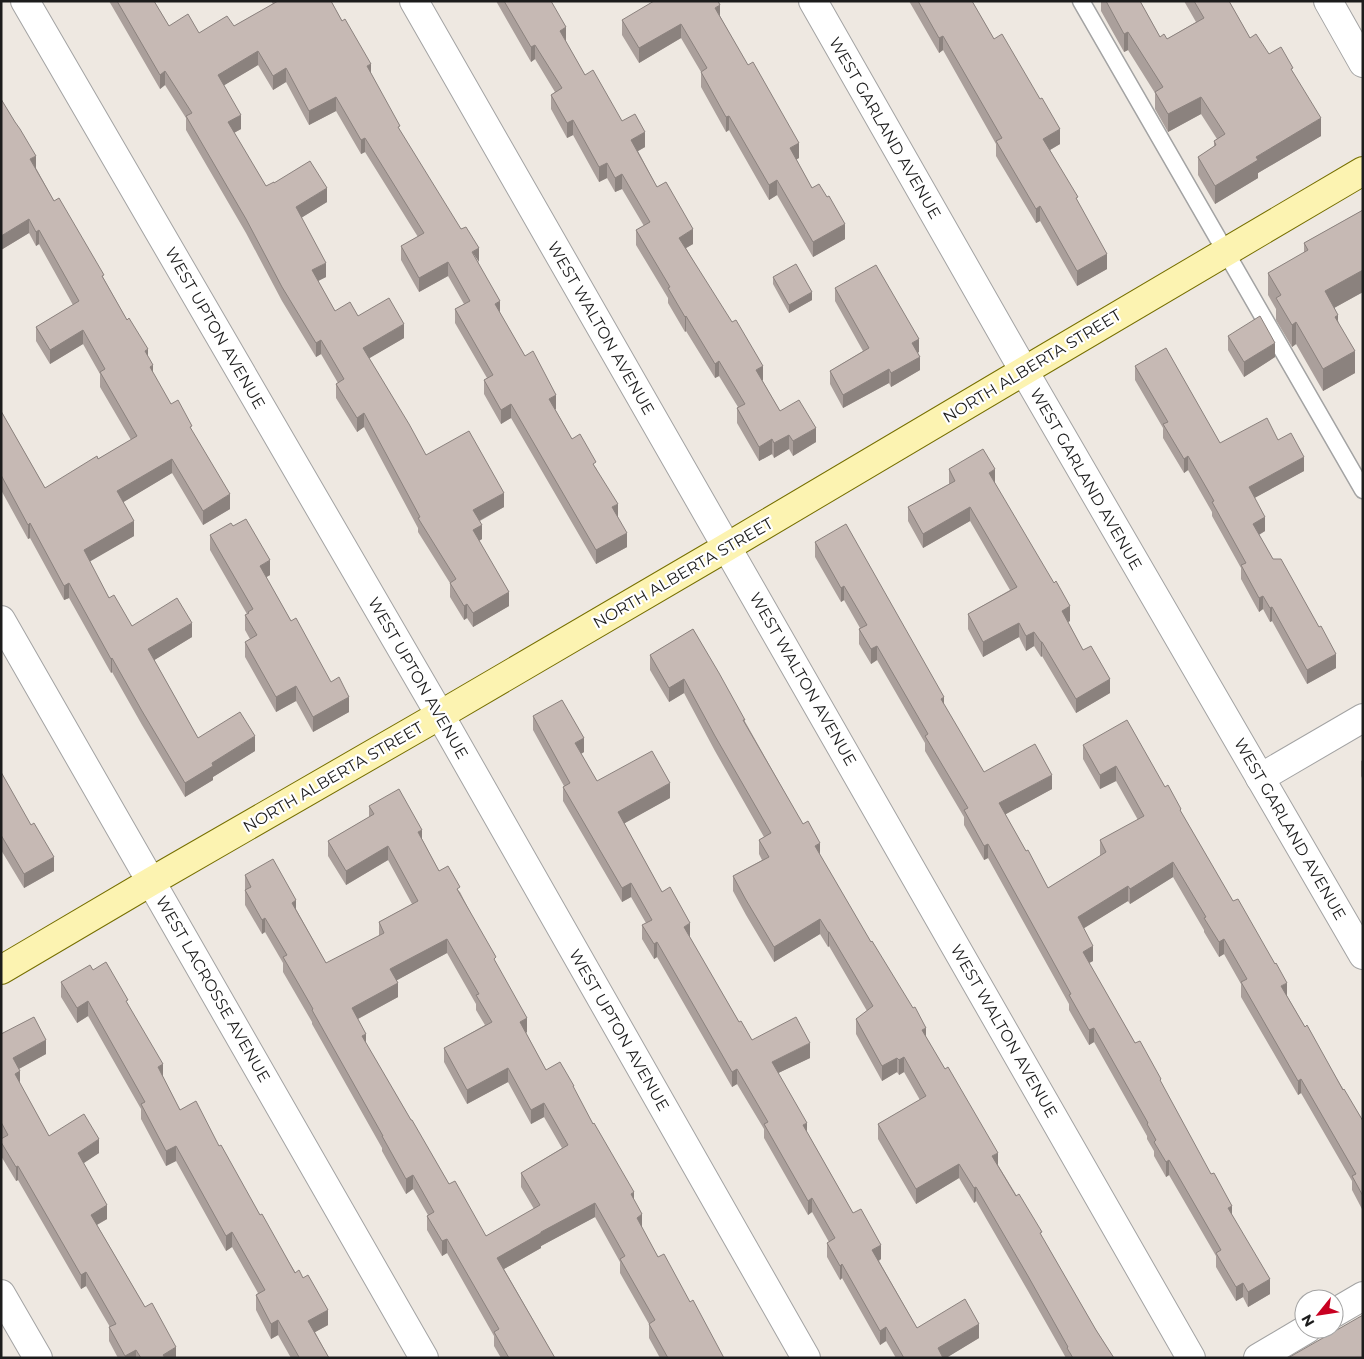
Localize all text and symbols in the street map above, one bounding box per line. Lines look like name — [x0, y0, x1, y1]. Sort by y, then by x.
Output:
street label: WEST GARLAND AVENUE — [825, 34, 945, 222]
street label: WEST WALTON AVENUE — [544, 238, 658, 418]
street label: WEST UPTON AVENUE — [161, 244, 269, 412]
street label: NORTH ALBERTA STREET — [939, 305, 1125, 427]
street label: WEST GARLAND AVENUE — [1026, 385, 1146, 573]
street label: NORTH ALBERTA STREET — [590, 513, 777, 632]
street label: WEST WALTON AVENUE — [746, 589, 860, 769]
street label: WEST UPTON AVENUE — [364, 594, 472, 762]
street label: NORTH ALBERTA STREET — [240, 717, 427, 836]
street label: WEST GARLAND AVENUE — [1230, 735, 1350, 923]
street label: WEST LACROSSE AVENUE — [152, 893, 274, 1085]
street label: WEST WALTON AVENUE — [947, 941, 1061, 1121]
street label: WEST UPTON AVENUE — [565, 946, 673, 1114]
north arrow — [1294, 1289, 1344, 1339]
text: N — [1297, 1311, 1318, 1330]

